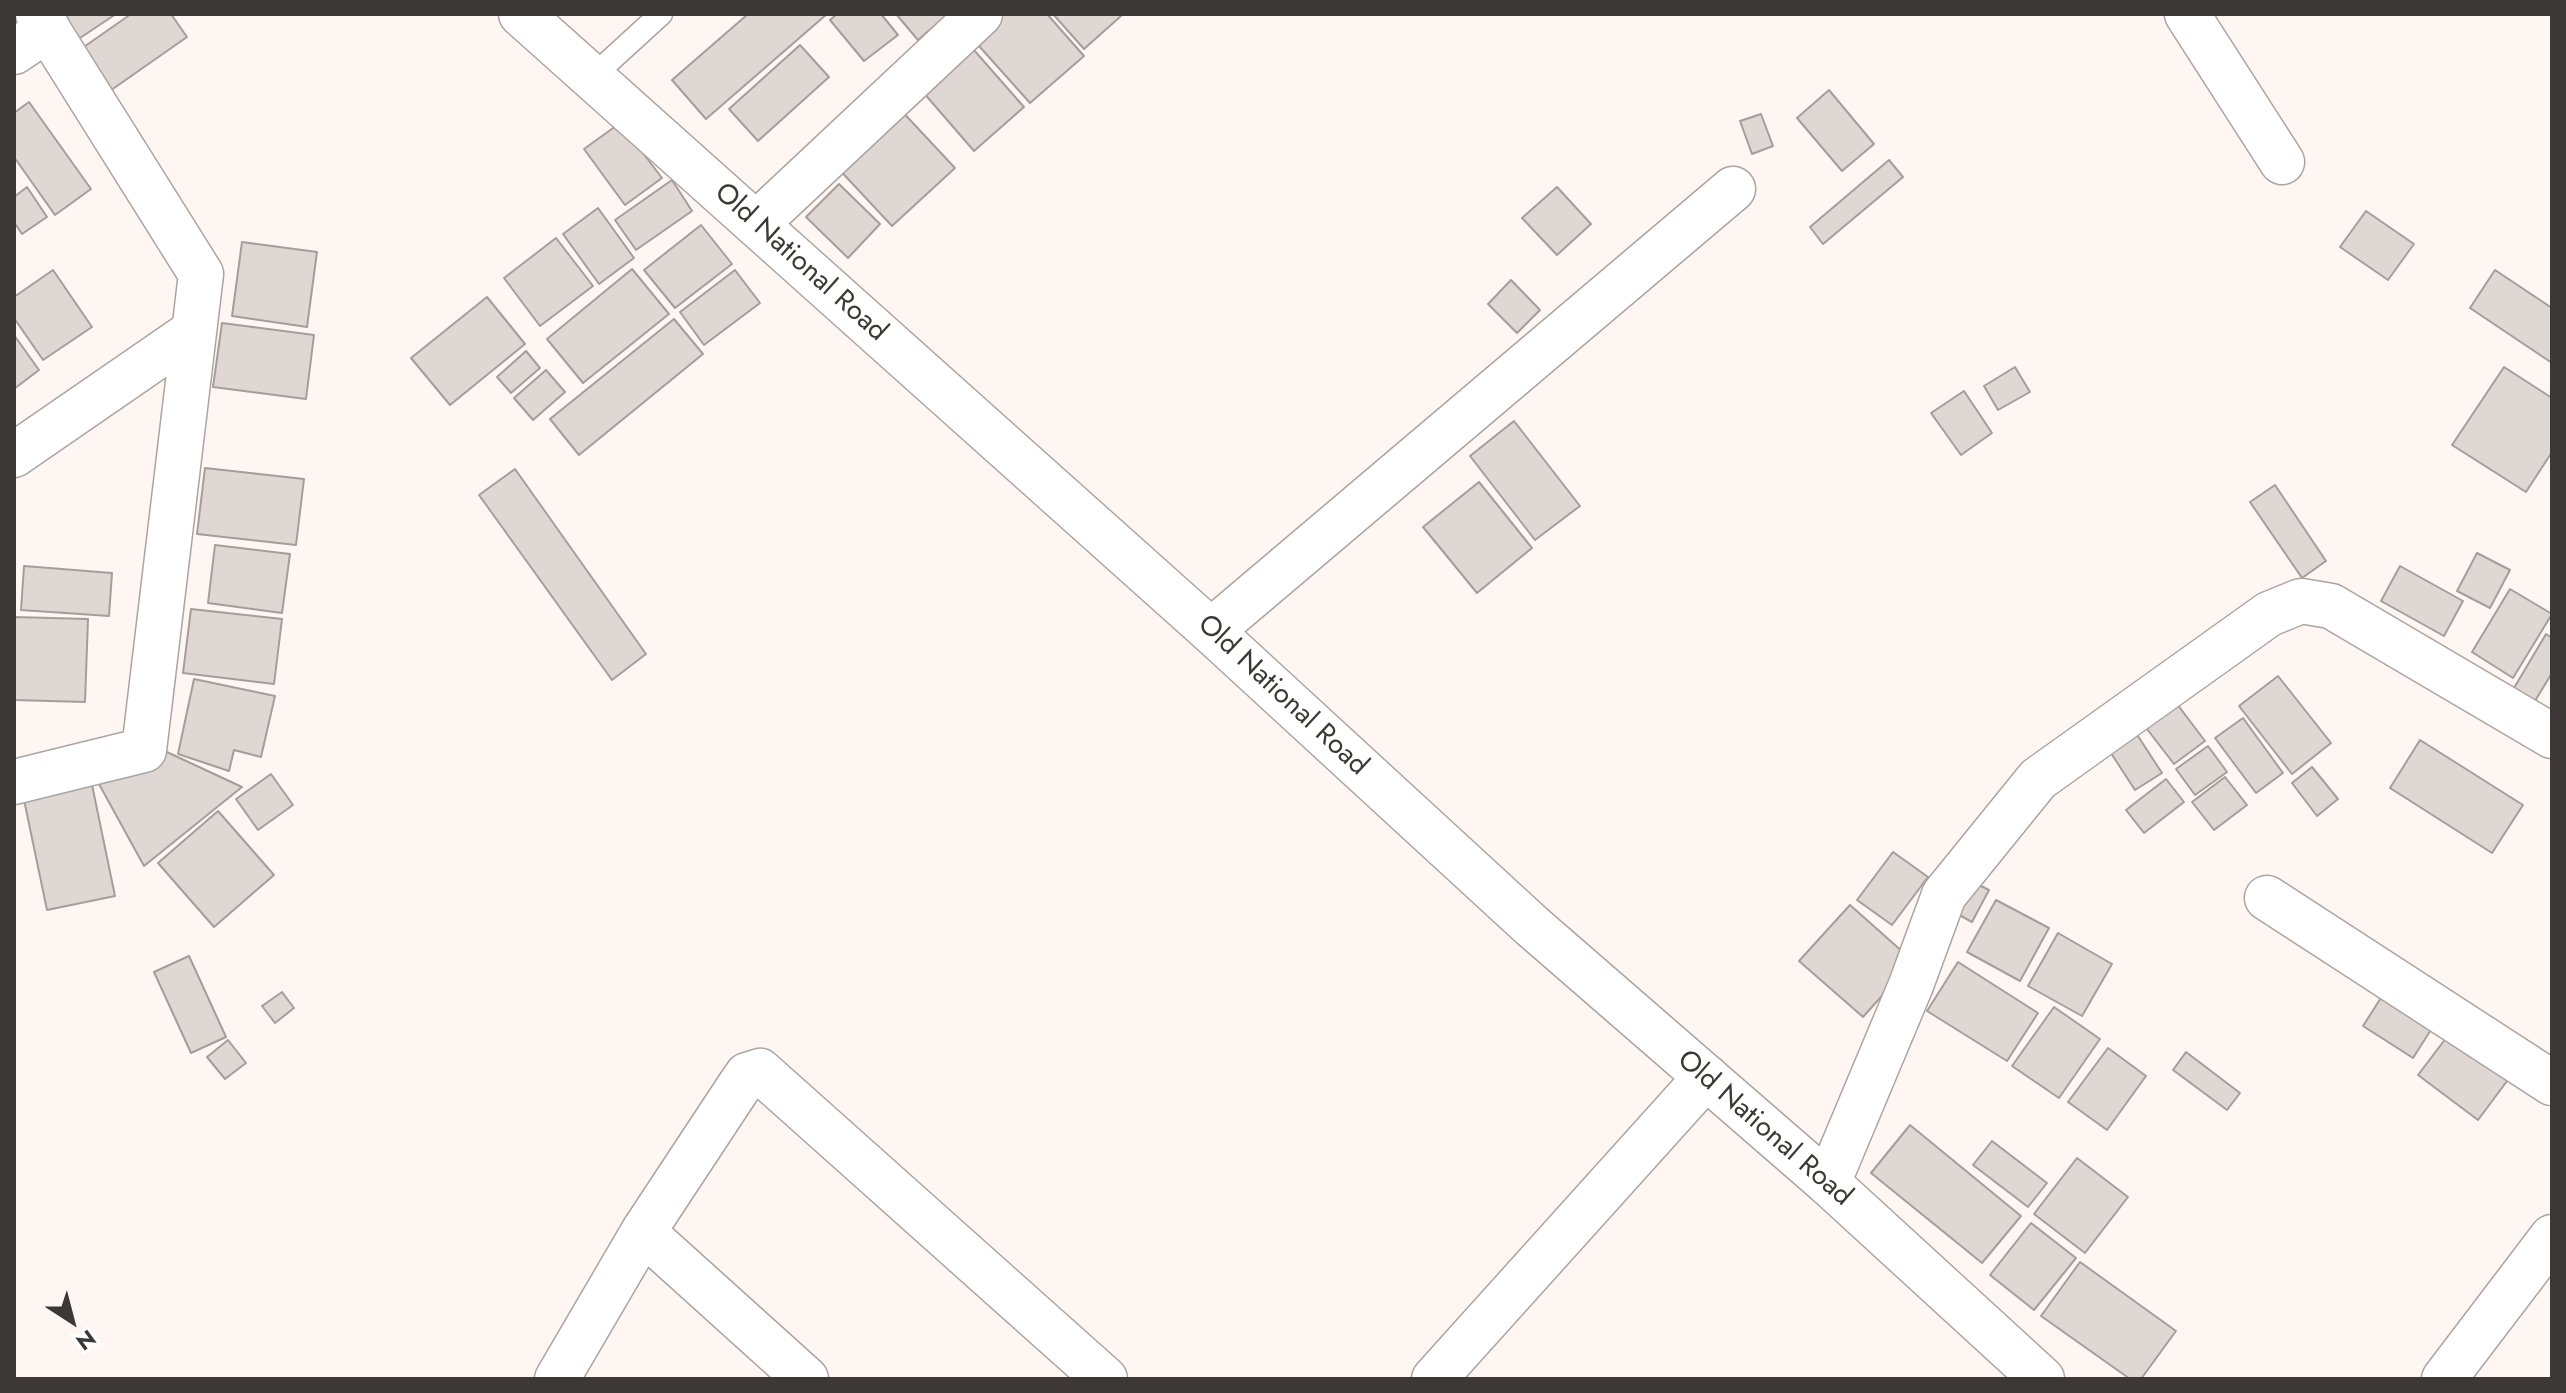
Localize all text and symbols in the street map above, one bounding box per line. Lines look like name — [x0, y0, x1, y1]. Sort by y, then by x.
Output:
street label: Old National Road — [707, 177, 893, 349]
street label: Old National Road — [1190, 608, 1374, 784]
street label: Old National Road — [1670, 1044, 1858, 1214]
north arrow — [32, 1281, 112, 1361]
text: N — [70, 1322, 103, 1358]

